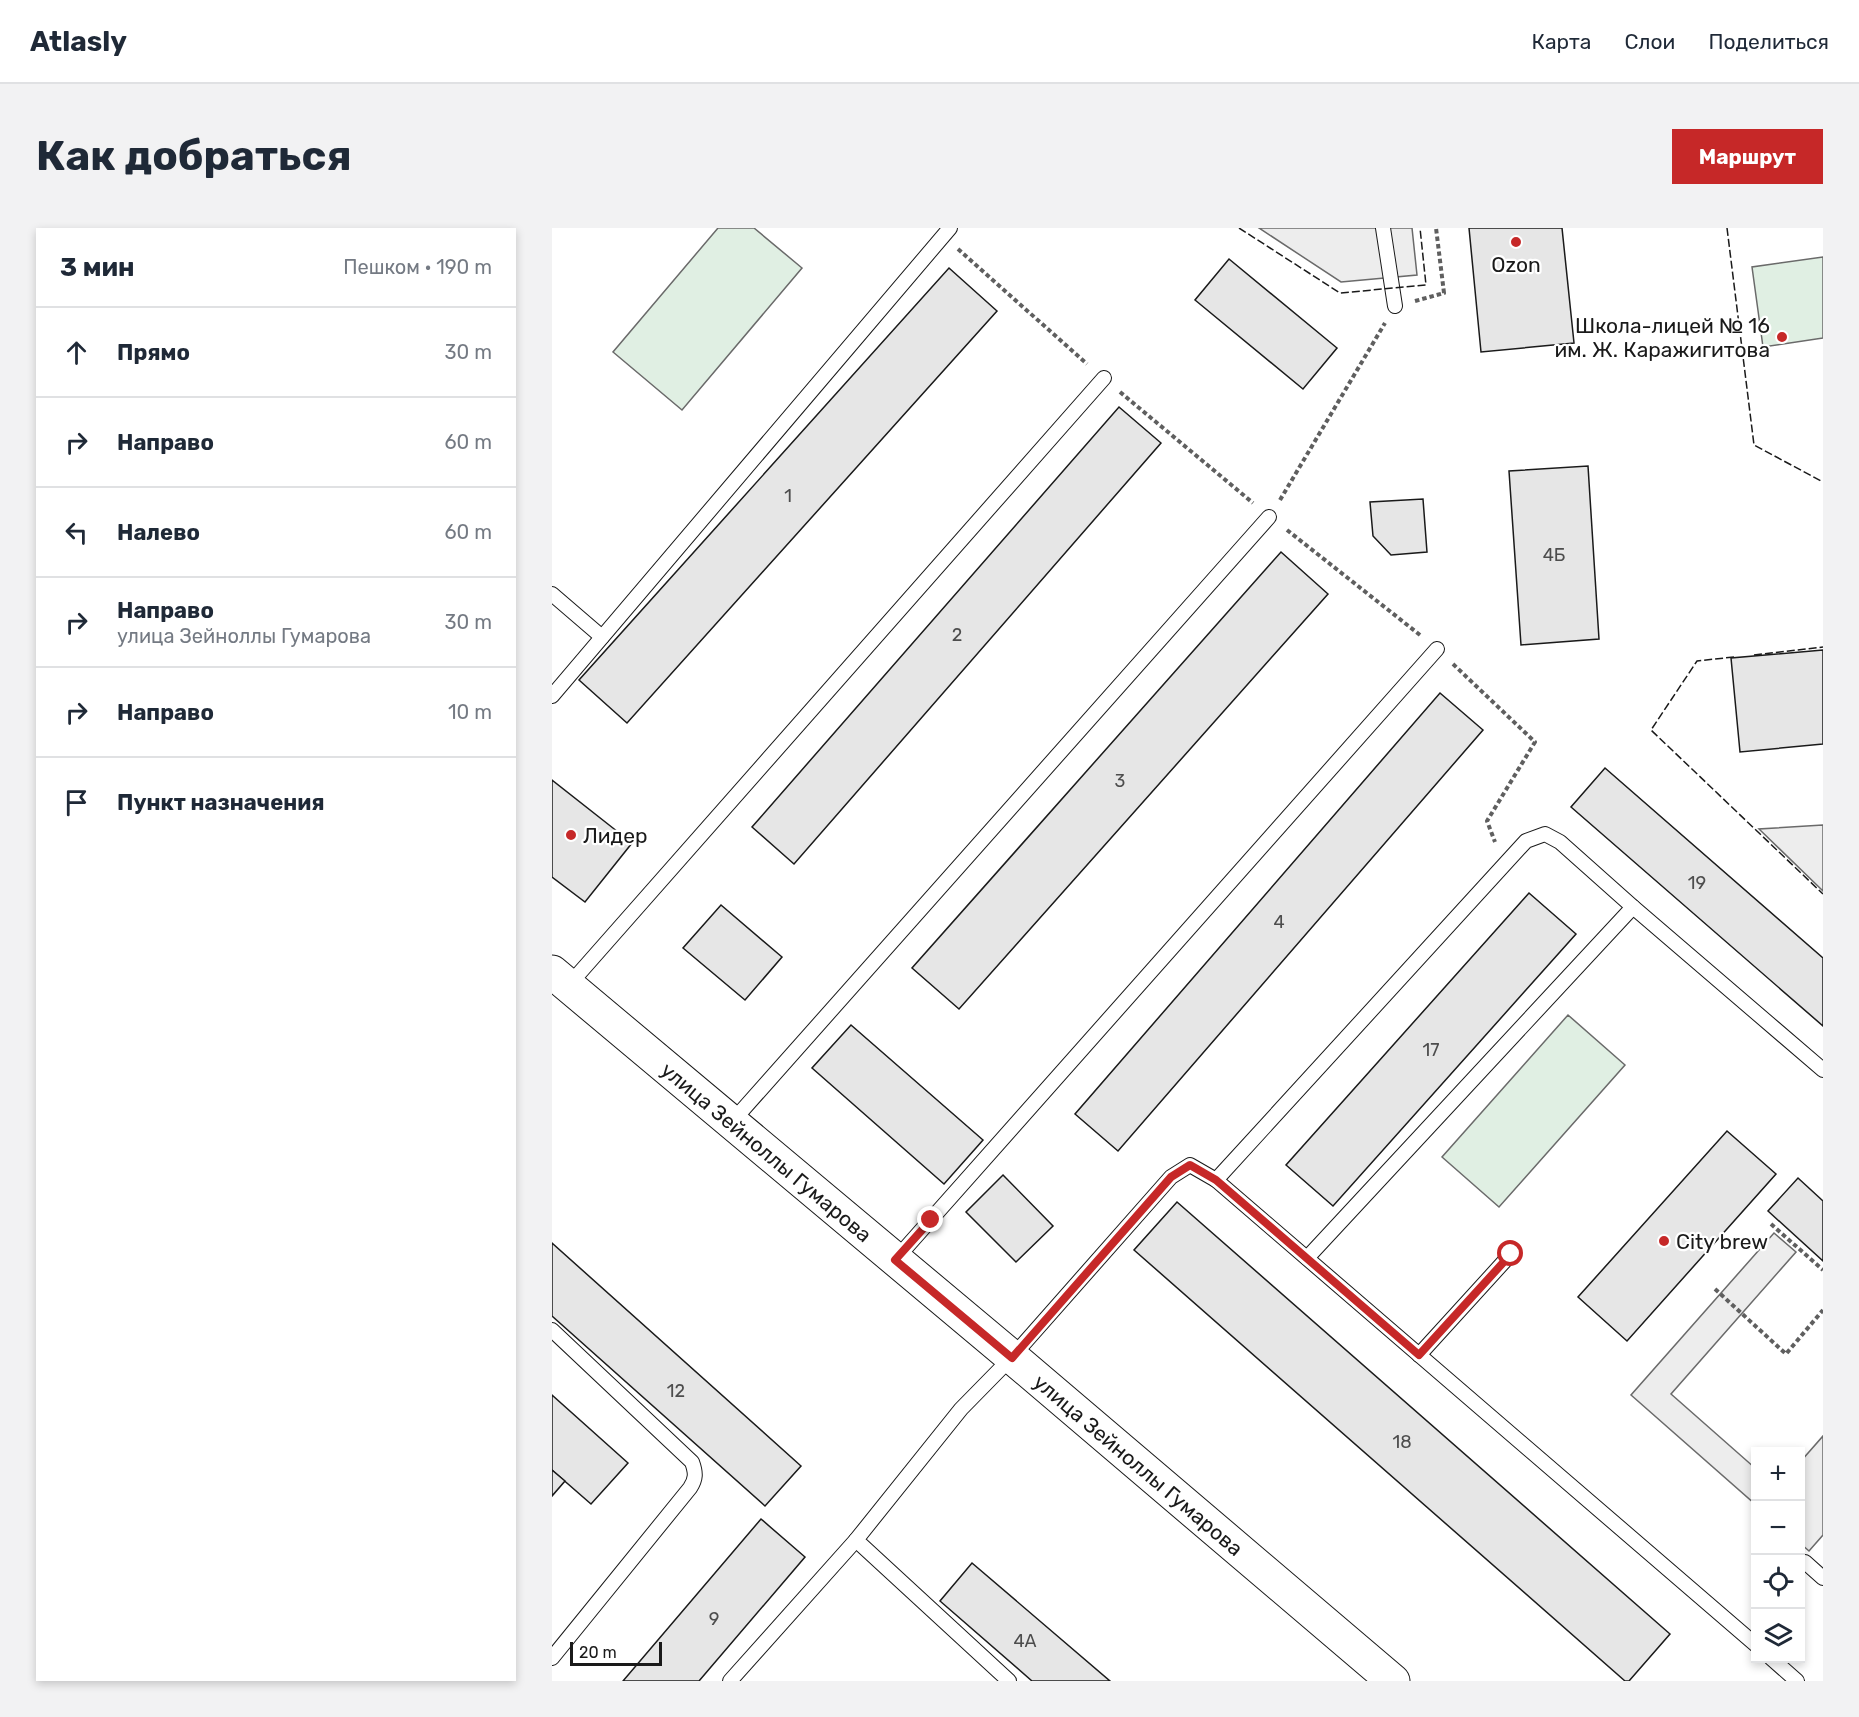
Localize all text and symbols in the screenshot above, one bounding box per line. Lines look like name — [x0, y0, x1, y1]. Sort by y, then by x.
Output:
text: Atlasly — [30, 25, 127, 58]
text: Карта — [1531, 29, 1591, 54]
text: Слои — [1624, 29, 1675, 54]
text: Поделиться — [1708, 29, 1829, 54]
button: Маршрут — [1672, 129, 1823, 184]
text: Как добраться — [36, 131, 352, 181]
marker: Ozon — [1509, 235, 1523, 249]
text: 3 мин — [60, 252, 135, 283]
place label: Ozon — [1491, 252, 1541, 277]
text: Пешком · 190 m — [343, 255, 492, 279]
place label: Школа-лицей № 16 им. Ж. Каражигитова — [1554, 313, 1770, 362]
marker: Школа-лицей № 16 им. Ж. Каражигитова — [1775, 330, 1789, 344]
icon: ahead — [60, 336, 93, 369]
text: Прямо — [117, 339, 190, 366]
text: 30 m — [445, 340, 492, 364]
icon: right — [60, 426, 93, 459]
text: Направо — [117, 429, 214, 456]
text: 60 m — [445, 430, 492, 454]
house number: 1 — [784, 485, 792, 507]
icon: left — [60, 516, 93, 549]
text: Налево — [117, 519, 200, 546]
text: 60 m — [445, 520, 492, 544]
house number: 4Б — [1543, 544, 1565, 566]
text: Направо — [117, 597, 214, 624]
icon: right — [60, 606, 93, 639]
text: 30 m — [445, 610, 492, 634]
text: улица Зейноллы Гумарова — [117, 624, 371, 648]
house number: 2 — [952, 624, 962, 646]
icon: right — [60, 696, 93, 729]
text: Направо — [117, 699, 214, 726]
text: 10 m — [448, 700, 492, 724]
house number: 3 — [1115, 770, 1125, 792]
icon: arrive — [60, 786, 93, 819]
text: Пункт назначения — [117, 789, 325, 816]
place label: Лидер — [583, 823, 647, 848]
marker: Лидер — [564, 828, 578, 842]
house number: 19 — [1688, 872, 1706, 894]
house number: 4 — [1273, 911, 1285, 933]
house number: 17 — [1423, 1039, 1439, 1061]
street label: улица Зейноллы Гумарова — [656, 1056, 877, 1247]
route end — [917, 1206, 943, 1232]
place label: City brew — [1676, 1229, 1768, 1254]
marker: City brew — [1657, 1234, 1671, 1248]
route start — [1497, 1240, 1523, 1266]
street label: улица Зейноллы Гумарова — [1029, 1369, 1248, 1561]
house number: 12 — [667, 1380, 685, 1402]
house number: 18 — [1392, 1431, 1412, 1453]
map controls — [1751, 1447, 1805, 1663]
button: + — [1751, 1447, 1805, 1501]
button: − — [1751, 1501, 1805, 1555]
button: locate — [1751, 1555, 1805, 1609]
house number: 9 — [709, 1608, 719, 1630]
button: layers — [1751, 1609, 1805, 1663]
house number: 4А — [1013, 1630, 1037, 1652]
scale bar — [570, 1639, 662, 1666]
text: 20 m — [579, 1643, 617, 1662]

